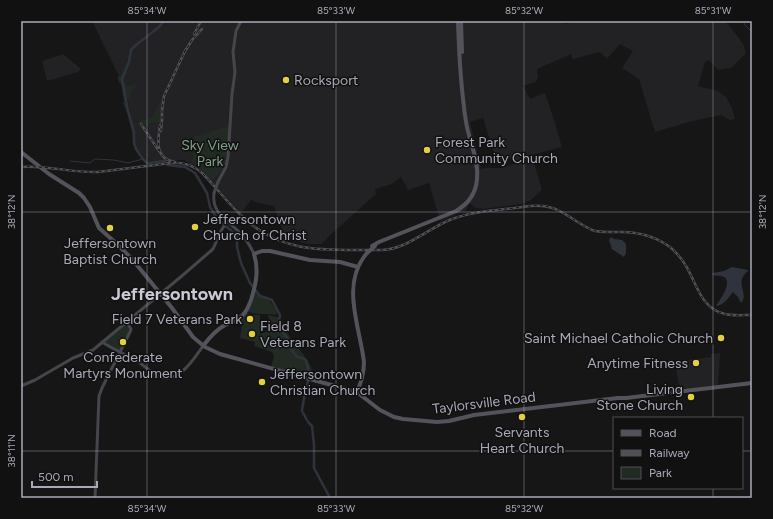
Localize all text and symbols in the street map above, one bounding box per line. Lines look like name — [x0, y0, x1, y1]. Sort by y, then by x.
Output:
text: 85°34'W — [128, 4, 167, 17]
text: 85°33'W — [317, 4, 355, 17]
text: 85°32'W — [505, 4, 544, 17]
text: 85°31'W — [695, 4, 732, 17]
place label: Rocksport — [294, 72, 358, 89]
marker: Rocksport — [281, 75, 291, 85]
place label: Forest Park Community Church — [435, 134, 558, 167]
park label: Sky View Park — [181, 137, 239, 170]
marker: Forest Park Community Church — [422, 145, 432, 155]
text: 38°12'N — [5, 195, 18, 229]
text: 38°12'N — [756, 195, 769, 229]
place label: Jeffersontown Church of Christ — [203, 211, 307, 244]
marker: Jeffersontown Church of Christ — [190, 222, 200, 232]
marker: Jeffersontown Baptist Church — [105, 223, 115, 233]
place label: Jeffersontown Baptist Church — [63, 235, 157, 268]
district label: Jeffersontown — [111, 283, 233, 305]
place label: Field 7 Veterans Park — [112, 311, 242, 328]
marker: Field 7 Veterans Park — [245, 314, 255, 324]
place label: Field 8 Veterans Park — [260, 318, 346, 351]
marker: Field 8 Veterans Park — [247, 329, 257, 339]
place label: Saint Michael Catholic Church — [524, 330, 713, 347]
marker: Saint Michael Catholic Church — [716, 333, 726, 343]
marker: Confederate Martyrs Monument — [118, 337, 128, 347]
place label: Confederate Martyrs Monument — [63, 349, 183, 382]
place label: Anytime Fitness — [587, 355, 688, 372]
marker: Anytime Fitness — [691, 358, 701, 368]
place label: Jeffersontown Christian Church — [270, 366, 375, 399]
marker: Jeffersontown Christian Church — [257, 377, 267, 387]
place label: Living Stone Church — [596, 381, 683, 414]
street label: Taylorsville Road — [431, 388, 537, 418]
marker: Living Stone Church — [686, 392, 696, 402]
marker: Servants Heart Church — [517, 412, 527, 422]
legend — [613, 417, 743, 489]
place label: Servants Heart Church — [480, 424, 564, 457]
text: Road — [649, 426, 677, 440]
text: 38°11'N — [5, 434, 18, 468]
text: Railway — [649, 446, 690, 460]
scale bar — [32, 463, 97, 489]
text: Park — [649, 466, 672, 480]
text: 500 m — [38, 470, 73, 484]
text: 85°34'W — [128, 502, 167, 515]
text: 85°33'W — [317, 502, 355, 515]
text: 85°32'W — [505, 502, 544, 515]

